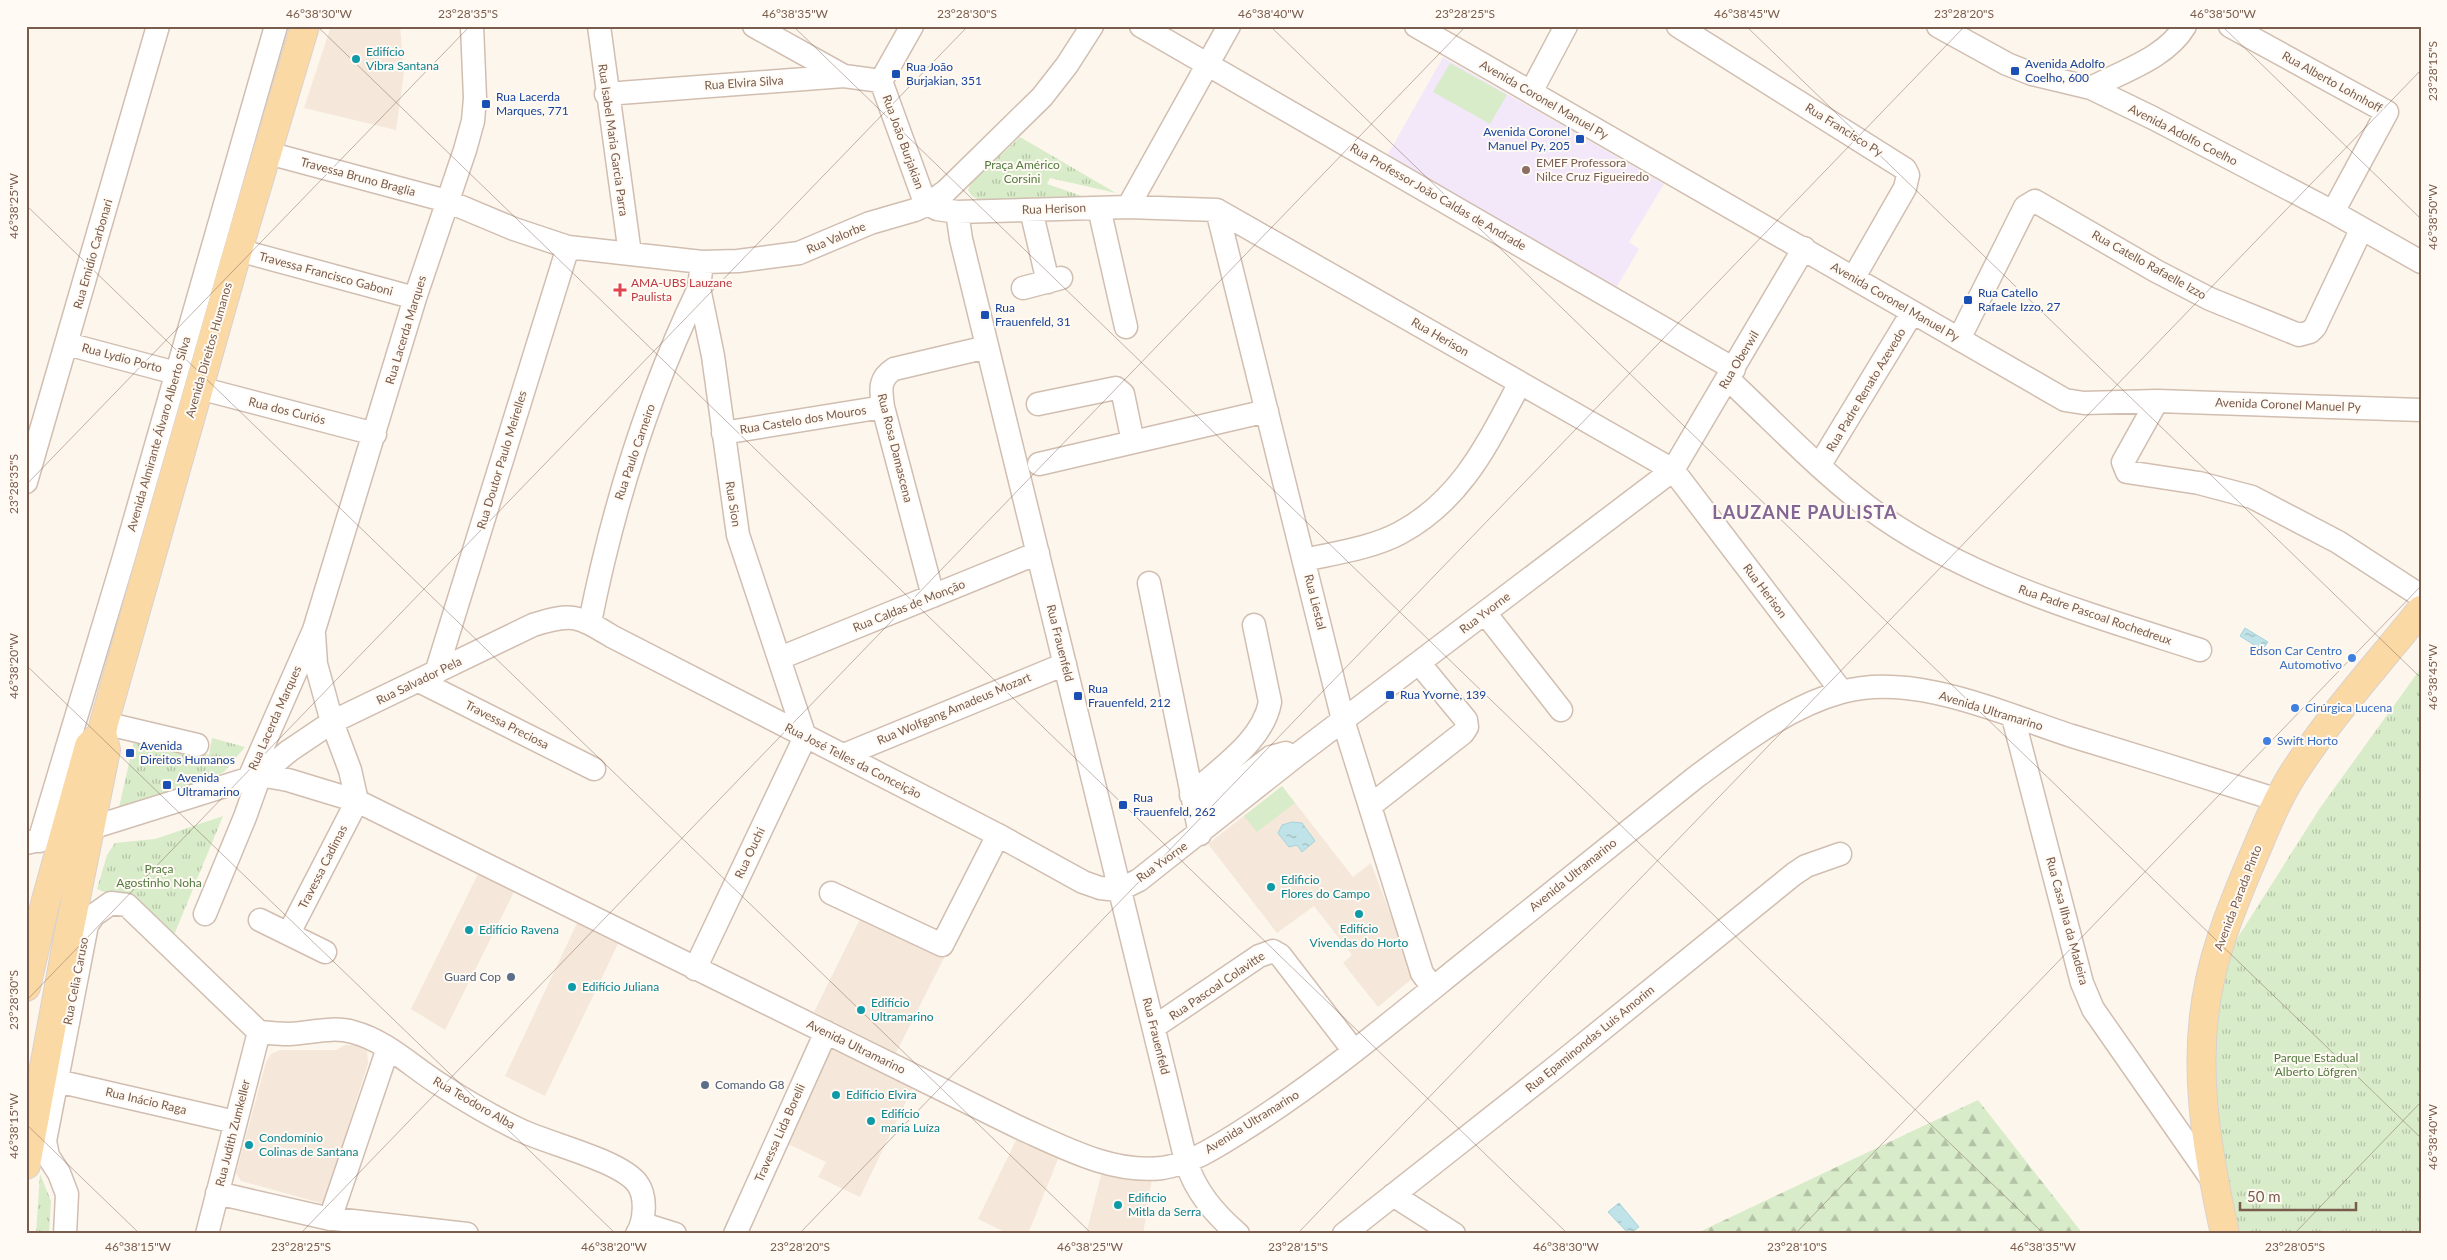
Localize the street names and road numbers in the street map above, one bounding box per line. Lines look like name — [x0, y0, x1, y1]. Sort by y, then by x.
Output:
street label: Rua Alberto Lohnhoff — [2279, 48, 2385, 115]
street label: Avenida Coronel Manuel Py — [1477, 57, 1612, 143]
street label: Rua Isabel Maria Garcia Parra — [595, 63, 632, 217]
street label: Rua Elvira Silva — [704, 72, 784, 93]
street label: Rua João Burjakian — [879, 93, 928, 191]
street label: Rua Francisco Py — [1803, 100, 1887, 160]
street label: Avenida Adolfo Coelho — [2126, 101, 2240, 169]
street label: Rua Professor João Caldas de Andrade — [1347, 140, 1529, 253]
street label: Travessa Bruno Braglia — [299, 154, 417, 199]
street label: Rua Emidio Carbonari — [70, 197, 115, 311]
street label: Rua Herison — [1022, 200, 1086, 217]
street label: Rua Valorbe — [804, 218, 868, 257]
street label: Rua Catello Rafaelle Izzo — [2089, 227, 2209, 302]
street label: Travessa Francisco Gaboni — [258, 248, 395, 299]
street label: Avenida Coronel Manuel Py — [1828, 259, 1963, 345]
street label: Rua Lacerda Marques — [382, 274, 429, 386]
street label: Avenida Direitos Humanos — [182, 280, 235, 419]
street label: Rua Herison — [1409, 314, 1472, 359]
street label: Rua Padre Renato Azevedo — [1823, 325, 1909, 454]
street label: Rua Oberwil — [1715, 328, 1762, 391]
street label: Avenida Almirante Álvaro Alberto Silva — [123, 335, 194, 533]
street label: Rua Lydio Porto — [80, 340, 164, 376]
street label: Rua Doutor Paulo Meirelles — [473, 389, 530, 531]
street label: Rua Rosa Damascena — [875, 392, 916, 504]
street label: Rua dos Curiós — [247, 394, 327, 427]
street label: Avenida Coronel Manuel Py — [2215, 394, 2362, 415]
street label: Rua Paulo Carneiro — [611, 402, 658, 502]
street label: Rua Castelo dos Mouros — [739, 402, 867, 437]
street label: Rua Sion — [723, 480, 744, 528]
street label: Rua Herison — [1740, 561, 1791, 621]
street label: Rua Liestal — [1301, 573, 1330, 631]
street label: Rua Caldas de Monção — [850, 576, 967, 635]
street label: Rua Padre Pascoal Rochedreux — [2016, 581, 2174, 648]
street label: Rua Yvorne — [1456, 589, 1513, 637]
street label: Rua Frauenfeld — [1044, 603, 1077, 683]
street label: Rua Salvador Pela — [374, 653, 464, 708]
street label: Rua Lacerda Marques — [245, 663, 304, 772]
street label: Rua Wolfgang Amadeus Mozart — [875, 669, 1034, 748]
street label: Avenida Ultramarino — [1937, 688, 2045, 734]
street label: Travessa Preciosa — [463, 697, 552, 752]
street label: Rua José Telles da Conceição — [782, 720, 924, 802]
street label: Travessa Cadimas — [295, 822, 350, 911]
street label: Rua Ouchi — [731, 825, 768, 881]
street label: Avenida Ultramarino — [1526, 835, 1620, 914]
street label: Rua Yvorne — [1133, 838, 1190, 885]
street label: Avenida Parada Pinto — [2210, 843, 2265, 953]
street label: Rua Casa Ilha da Madeira — [2043, 855, 2092, 987]
street label: Rua Celia Caruso — [60, 936, 91, 1026]
street label: Rua Pascoal Colavitte — [1166, 948, 1268, 1023]
street label: Rua Epaminondas Luis Amorim — [1522, 982, 1657, 1095]
street label: Rua Frauenfeld — [1140, 996, 1173, 1076]
street label: Avenida Ultramarino — [804, 1016, 908, 1077]
street label: Rua Teodoro Alba — [431, 1073, 518, 1132]
street label: Rua Judith Zumkeller — [212, 1077, 253, 1188]
street label: Travessa Lida Borelli — [751, 1081, 808, 1184]
street label: Rua Inácio Raga — [104, 1084, 188, 1117]
street label: Avenida Ultramarino — [1202, 1086, 1302, 1157]

